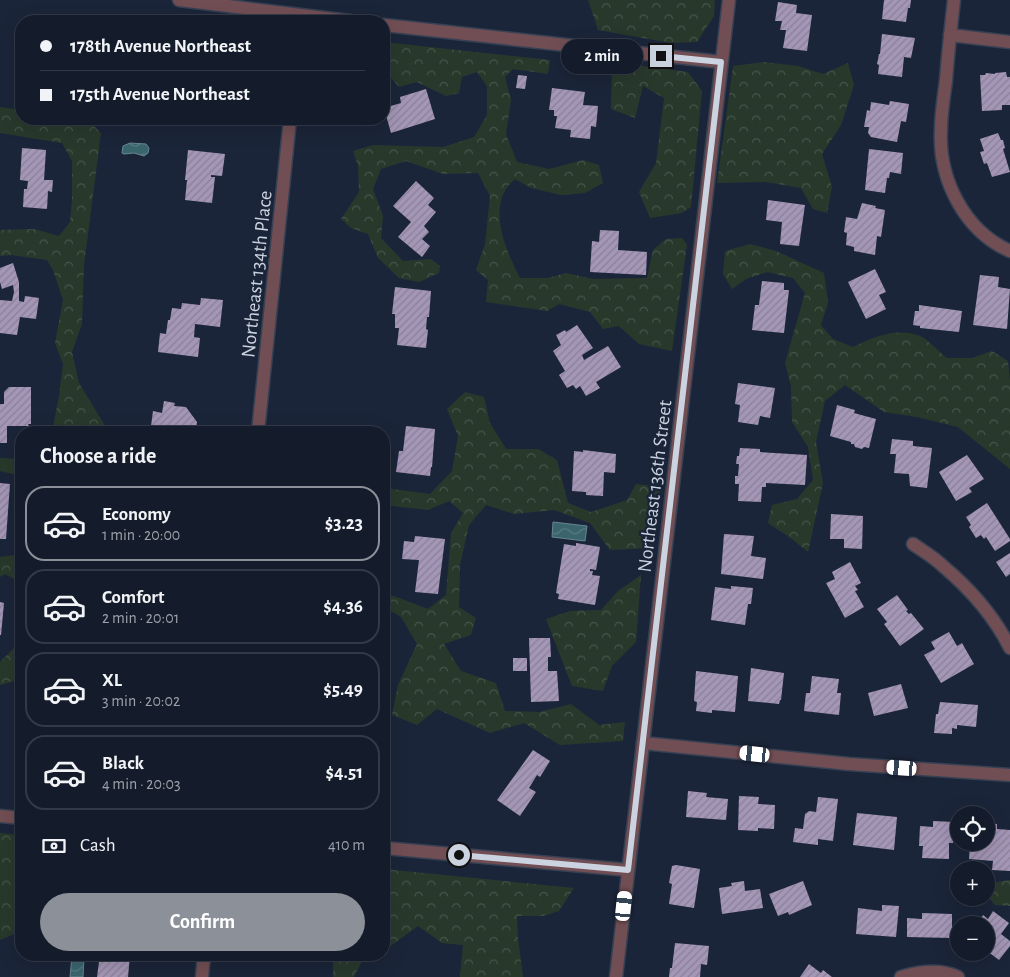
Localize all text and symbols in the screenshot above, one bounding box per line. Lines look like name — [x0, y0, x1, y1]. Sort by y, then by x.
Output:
text: 178th Avenue Northeast — [70, 37, 251, 56]
callout: 2 min — [561, 38, 644, 74]
route end — [650, 45, 672, 67]
text: 2 min — [584, 48, 620, 64]
text: 175th Avenue Northeast — [70, 85, 250, 104]
street label: Northeast 134th Place — [238, 190, 276, 359]
street label: Northeast 136th Street — [635, 398, 676, 573]
text: Choose a ride — [40, 445, 156, 467]
icon: car — [42, 501, 87, 546]
text: Economy — [102, 505, 171, 524]
text: $3.23 — [325, 514, 363, 533]
text: 1 min · 20:00 — [102, 527, 180, 543]
icon: car — [42, 584, 87, 629]
text: Comfort — [102, 588, 164, 607]
text: $4.36 — [323, 597, 363, 616]
text: 2 min · 20:01 — [102, 610, 179, 626]
icon: car — [42, 667, 87, 712]
text: XL — [102, 671, 122, 690]
text: $5.49 — [323, 680, 363, 699]
text: 3 min · 20:02 — [102, 693, 180, 709]
car — [739, 745, 770, 763]
icon: car — [42, 750, 87, 795]
text: Black — [102, 754, 144, 773]
car — [886, 759, 917, 777]
text: $4.51 — [325, 763, 363, 782]
text: 4 min · 20:03 — [102, 776, 181, 792]
map controls — [950, 806, 995, 961]
button: locate — [950, 806, 995, 851]
icon: cash — [40, 832, 68, 860]
text: Cash — [80, 836, 116, 855]
text: 410 m — [328, 837, 365, 853]
route start — [448, 844, 470, 866]
button: + — [950, 861, 995, 906]
car — [614, 890, 633, 922]
button: Confirm — [40, 893, 365, 951]
button: − — [950, 916, 995, 961]

